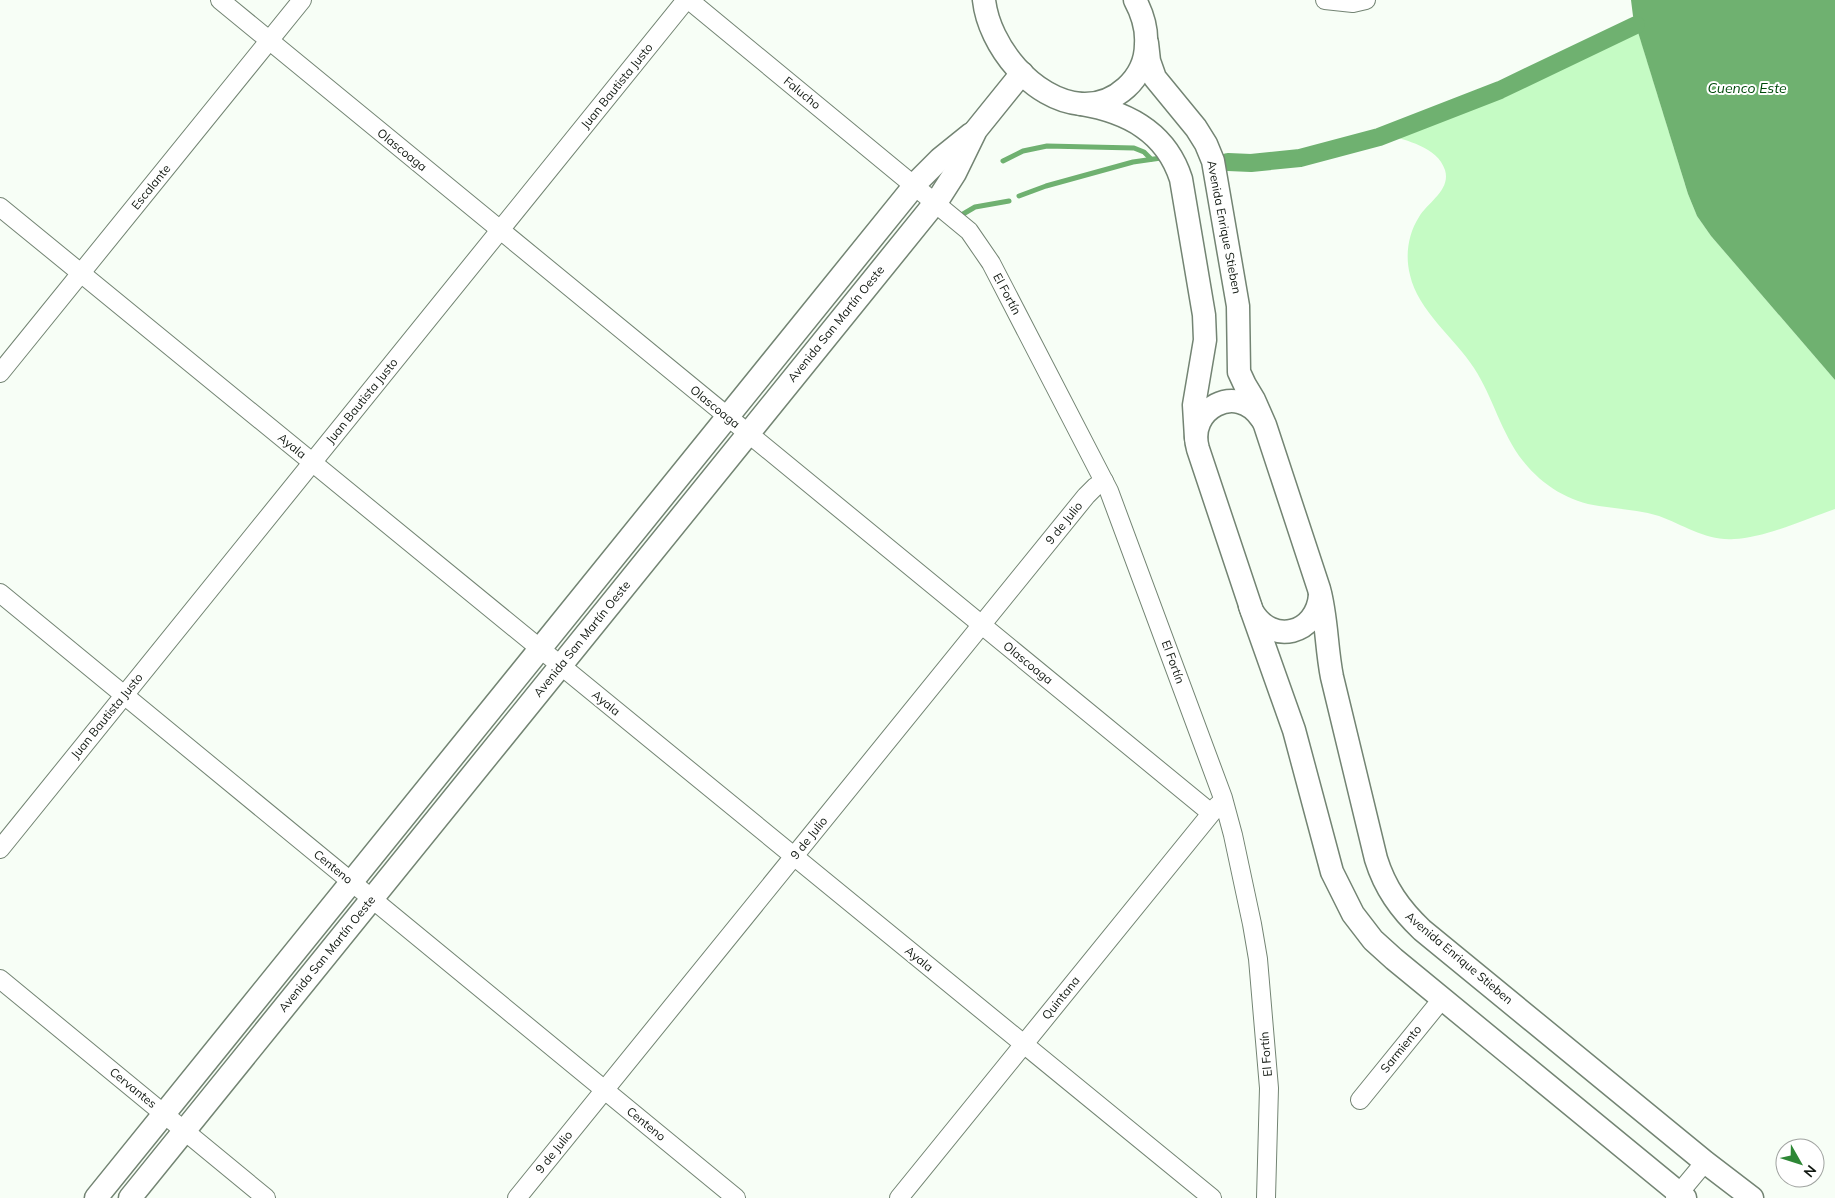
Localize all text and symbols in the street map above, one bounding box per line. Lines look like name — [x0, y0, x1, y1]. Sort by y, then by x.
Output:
street label: Juan Bautista Justo — [578, 40, 656, 132]
street label: Falucho — [781, 73, 824, 112]
water label: Cuenco Este — [1707, 79, 1787, 97]
street label: Olascoaga — [374, 125, 430, 174]
street label: Avenida Enrique Stieben — [1204, 159, 1245, 295]
street label: Escalante — [128, 161, 173, 212]
street label: Avenida San Martín Oeste — [784, 262, 887, 385]
street label: El Fortín — [990, 270, 1025, 317]
street label: Juan Bautista Justo — [323, 355, 401, 447]
street label: Olascoaga — [687, 382, 743, 431]
street label: Ayala — [275, 430, 309, 462]
street label: 9 de Julio — [1042, 498, 1085, 547]
street label: Avenida San Martín Oeste — [530, 577, 633, 700]
street label: Olascoaga — [1000, 638, 1056, 687]
street label: El Fortín — [1159, 638, 1188, 686]
street label: Juan Bautista Justo — [68, 670, 146, 762]
street label: Ayala — [589, 687, 623, 719]
street label: 9 de Julio — [787, 813, 830, 862]
street label: Centeno — [311, 846, 356, 887]
street label: Avenida San Martín Oeste — [275, 892, 378, 1015]
street label: Avenida Enrique Stieben — [1403, 908, 1516, 1007]
street label: Ayala — [902, 943, 936, 975]
street label: Quintana — [1039, 973, 1083, 1023]
street label: Sarmiento — [1377, 1022, 1424, 1076]
street label: El Fortín — [1256, 1031, 1275, 1077]
street label: Cervantes — [107, 1064, 160, 1111]
street label: Centeno — [624, 1103, 669, 1144]
street label: 9 de Julio — [532, 1127, 575, 1176]
north arrow — [1775, 1138, 1825, 1188]
text: N — [1800, 1161, 1820, 1181]

